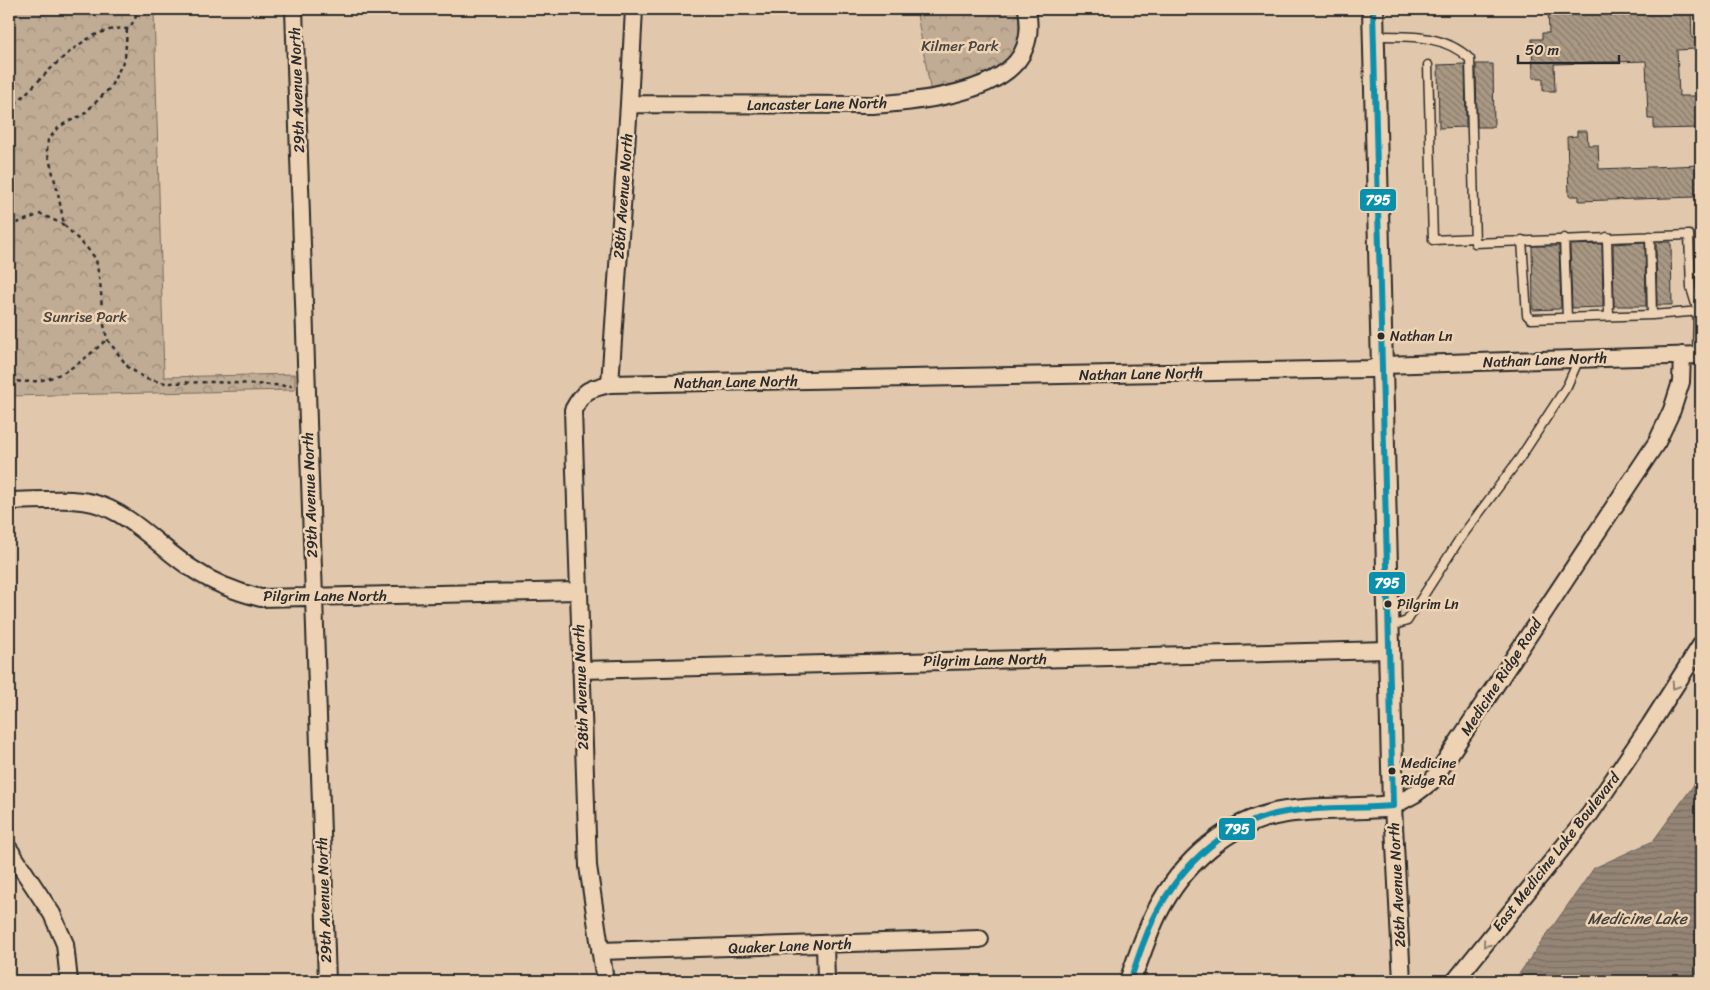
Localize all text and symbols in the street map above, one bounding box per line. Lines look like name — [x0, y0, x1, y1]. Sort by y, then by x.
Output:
street label: 29th Avenue North — [282, 26, 312, 153]
scale bar — [1518, 32, 1619, 64]
park label: Kilmer Park — [921, 33, 999, 59]
text: 50 m — [1525, 37, 1560, 63]
street label: Lancaster Lane North — [747, 90, 888, 118]
street label: 28th Avenue North — [606, 132, 640, 260]
line badge: 795 — [1359, 188, 1397, 212]
text: 795 — [1365, 188, 1391, 213]
park label: Sunrise Park — [43, 304, 127, 330]
place label: Nathan Ln — [1390, 324, 1453, 349]
marker: Nathan Ln — [1376, 331, 1386, 341]
street label: Nathan Lane North — [1482, 345, 1608, 375]
street label: Nathan Lane North — [1079, 360, 1203, 388]
street label: Nathan Lane North — [674, 368, 798, 396]
street label: 29th Avenue North — [295, 431, 325, 558]
line badge: 795 — [1368, 571, 1406, 595]
text: 795 — [1374, 571, 1400, 596]
street label: Pilgrim Lane North — [263, 583, 387, 609]
place label: Pilgrim Ln — [1397, 592, 1459, 617]
marker: Pilgrim Ln — [1383, 599, 1393, 609]
street label: Medicine Ridge Road — [1453, 612, 1549, 741]
street label: 28th Avenue North — [566, 624, 596, 750]
street label: Pilgrim Lane North — [923, 646, 1047, 674]
one-way arrow — [1672, 680, 1681, 690]
place label: Medicine Ridge Rd — [1401, 751, 1457, 793]
marker: Medicine Ridge Rd — [1387, 766, 1397, 776]
street label: East Medicine Lake Boulevard — [1485, 766, 1627, 937]
line badge: 795 — [1218, 817, 1256, 841]
text: 795 — [1224, 817, 1250, 842]
street label: 26th Avenue North — [1381, 822, 1413, 948]
street label: 29th Avenue North — [309, 836, 339, 963]
water label: Medicine Lake — [1587, 904, 1689, 933]
street label: Quaker Lane North — [728, 931, 852, 961]
one-way arrow — [1482, 938, 1491, 947]

